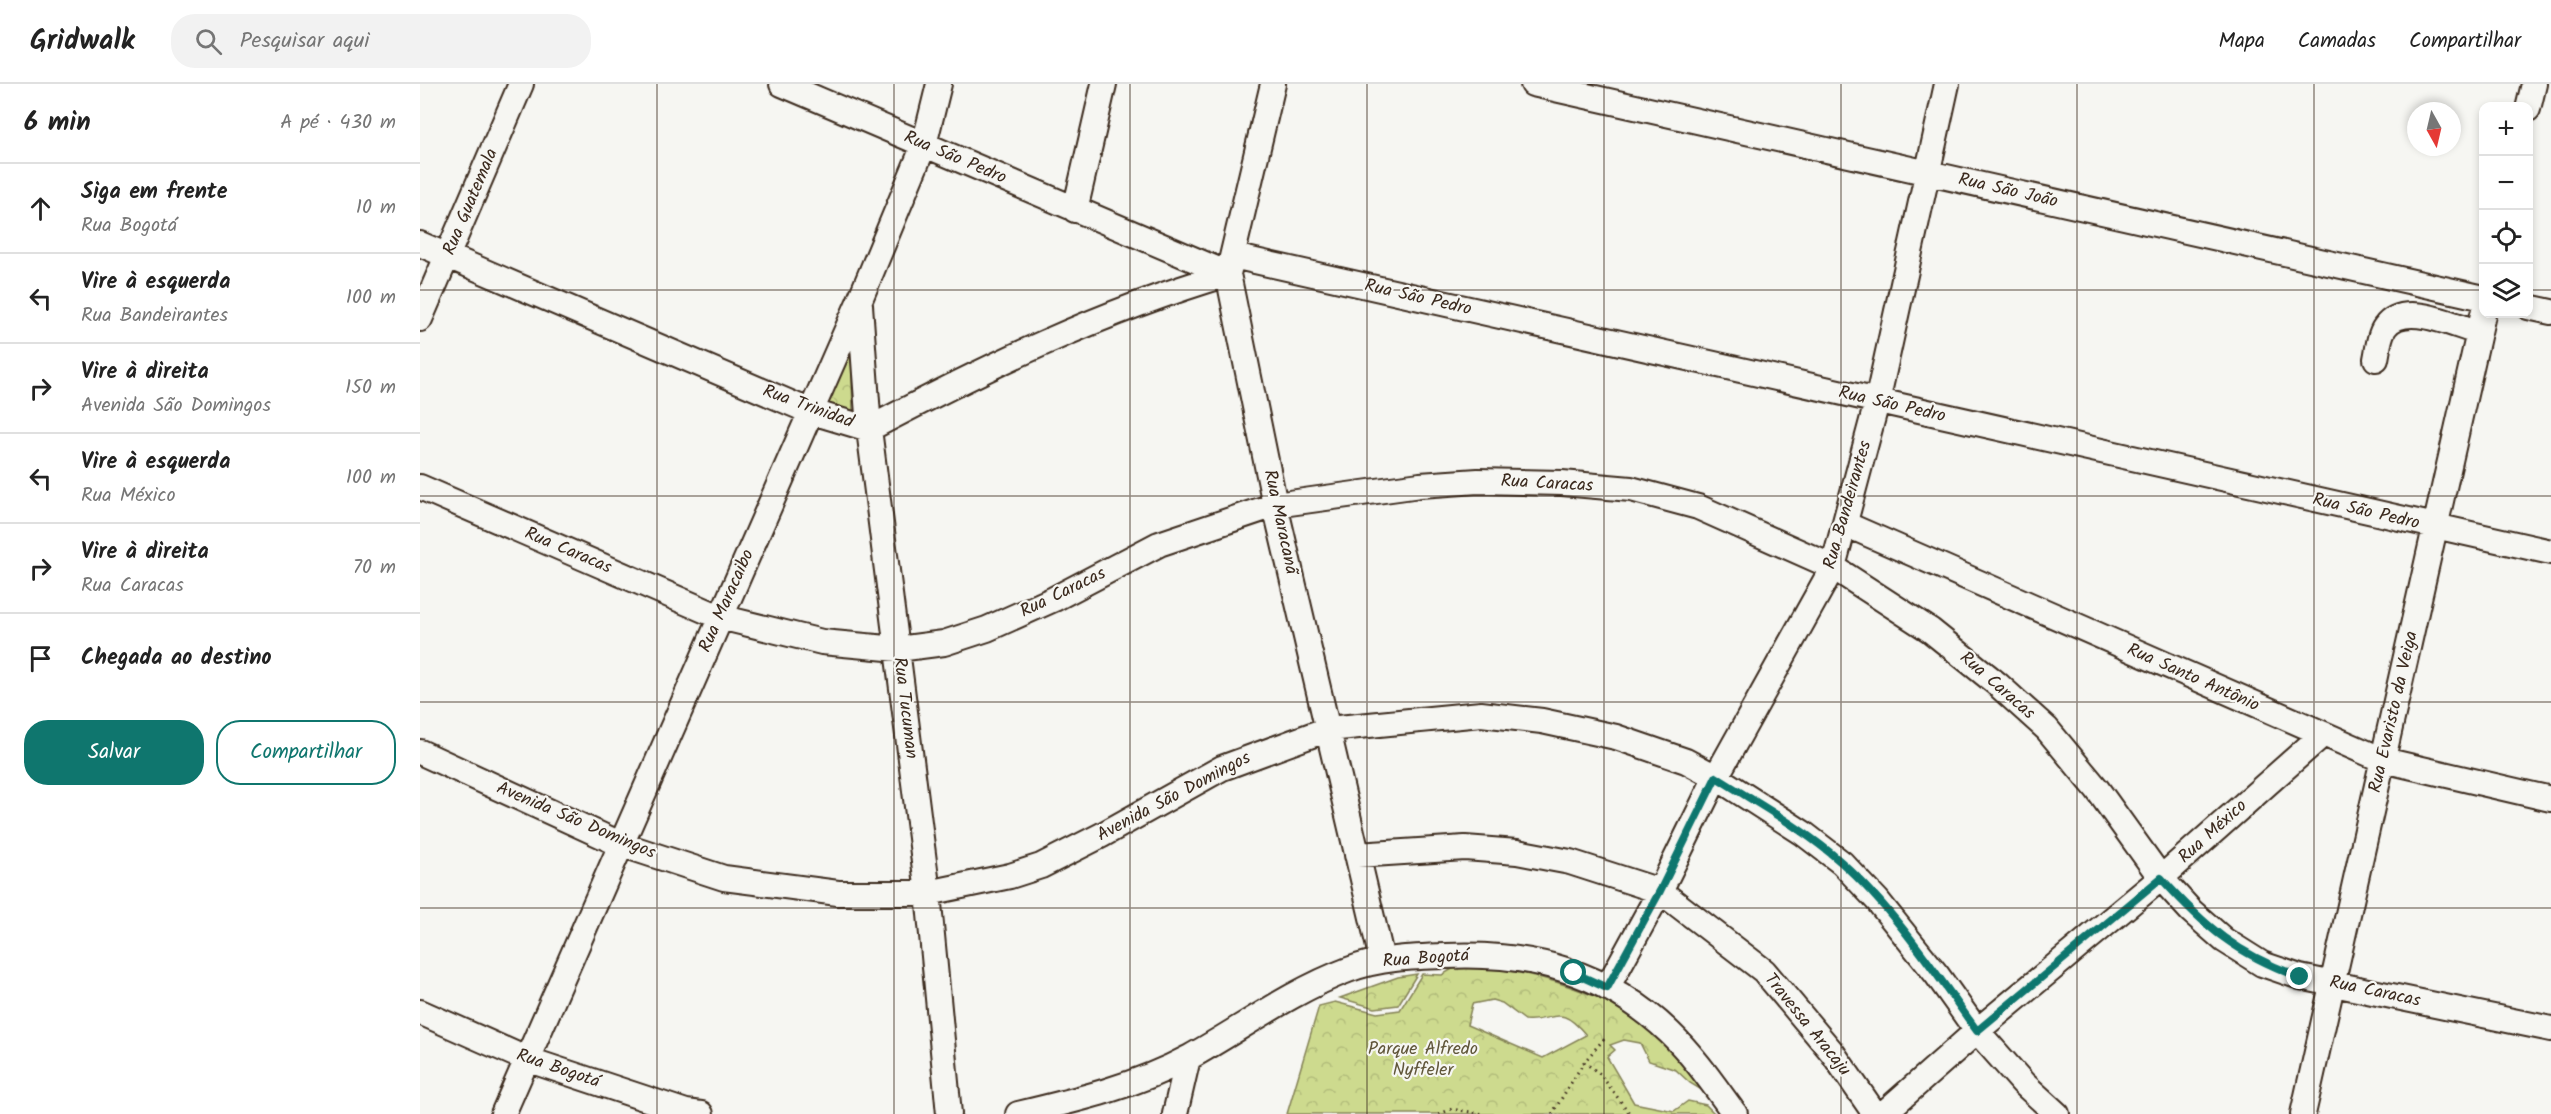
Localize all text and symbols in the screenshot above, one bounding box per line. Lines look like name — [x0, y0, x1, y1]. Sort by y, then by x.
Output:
search box — [171, 14, 591, 68]
text: Gridwalk — [30, 19, 135, 64]
text: Pesquisar aqui — [240, 24, 369, 59]
icon: search — [192, 25, 225, 58]
text: Mapa — [2218, 25, 2265, 58]
text: Camadas — [2298, 25, 2376, 58]
text: Compartilhar — [2409, 25, 2521, 58]
text: 6 min — [24, 102, 91, 144]
north arrow — [2407, 102, 2461, 156]
map controls — [2479, 102, 2533, 318]
button: + — [2479, 102, 2533, 156]
text: A pé · 430 m — [280, 107, 396, 139]
street label: Rua São Pedro — [899, 123, 1011, 193]
street label: Rua Guatemala — [435, 144, 507, 260]
button: − — [2479, 156, 2533, 210]
street label: Rua São João — [1955, 165, 2061, 217]
text: Siga em frente — [81, 175, 227, 210]
icon: ahead — [24, 192, 57, 225]
text: 10 m — [356, 192, 396, 224]
text: Rua Bogotá — [81, 210, 177, 242]
button: locate — [2479, 210, 2533, 264]
button: layers — [2479, 264, 2533, 318]
text: Vire à esquerda — [81, 265, 230, 300]
street label: Rua São Pedro — [1362, 272, 1474, 324]
icon: left — [24, 282, 57, 315]
text: 100 m — [346, 282, 396, 314]
text: Rua Bandeirantes — [81, 300, 228, 332]
text: Vire à direita — [81, 355, 209, 390]
icon: right — [24, 372, 57, 405]
text: 150 m — [345, 372, 396, 404]
street label: Rua Trinidad — [758, 377, 859, 437]
street label: Rua São Pedro — [1836, 379, 1948, 431]
text: Avenida São Domingos — [81, 390, 271, 422]
street label: Rua Bandeirantes — [1816, 437, 1880, 573]
text: Vire à esquerda — [81, 445, 230, 480]
icon: left — [24, 462, 57, 495]
text: 100 m — [346, 462, 396, 494]
street label: Rua Maracanã — [1255, 467, 1306, 579]
street label: Rua Caracas — [1500, 467, 1594, 501]
text: Rua México — [81, 480, 176, 512]
street label: Rua São Pedro — [2310, 486, 2422, 538]
street label: Rua Caracas — [520, 520, 617, 583]
text: Vire à direita — [81, 535, 209, 570]
street label: Rua Maracaibo — [691, 545, 763, 657]
icon: right — [24, 552, 57, 585]
text: 70 m — [353, 552, 396, 584]
street label: Rua Caracas — [1015, 560, 1111, 626]
text: Rua Caracas — [81, 570, 184, 602]
street label: Rua Evaristo da Veiga — [2361, 628, 2427, 796]
street label: Rua Santo Antônio — [2122, 636, 2264, 720]
text: Chegada ao destino — [81, 641, 272, 676]
icon: arrive — [24, 642, 57, 675]
street label: Rua Caracas — [1953, 645, 2042, 728]
street label: Rua Tucuman — [884, 656, 926, 760]
button: Salvar — [24, 720, 204, 785]
button: Compartilhar — [216, 720, 396, 785]
street label: Avenida São Domingos — [1092, 744, 1257, 850]
street label: Avenida São Domingos — [492, 774, 661, 868]
street label: Rua México — [2172, 793, 2254, 871]
street label: Rua Bogotá — [1382, 941, 1472, 976]
route start — [1560, 959, 1586, 985]
route end — [2286, 963, 2312, 989]
street label: Travessa Aracaju — [1756, 967, 1858, 1083]
street label: Rua Caracas — [2327, 968, 2424, 1016]
park label: Parque Alfredo Nyffeler — [1368, 1035, 1478, 1085]
street label: Rua Bogotá — [512, 1041, 605, 1097]

